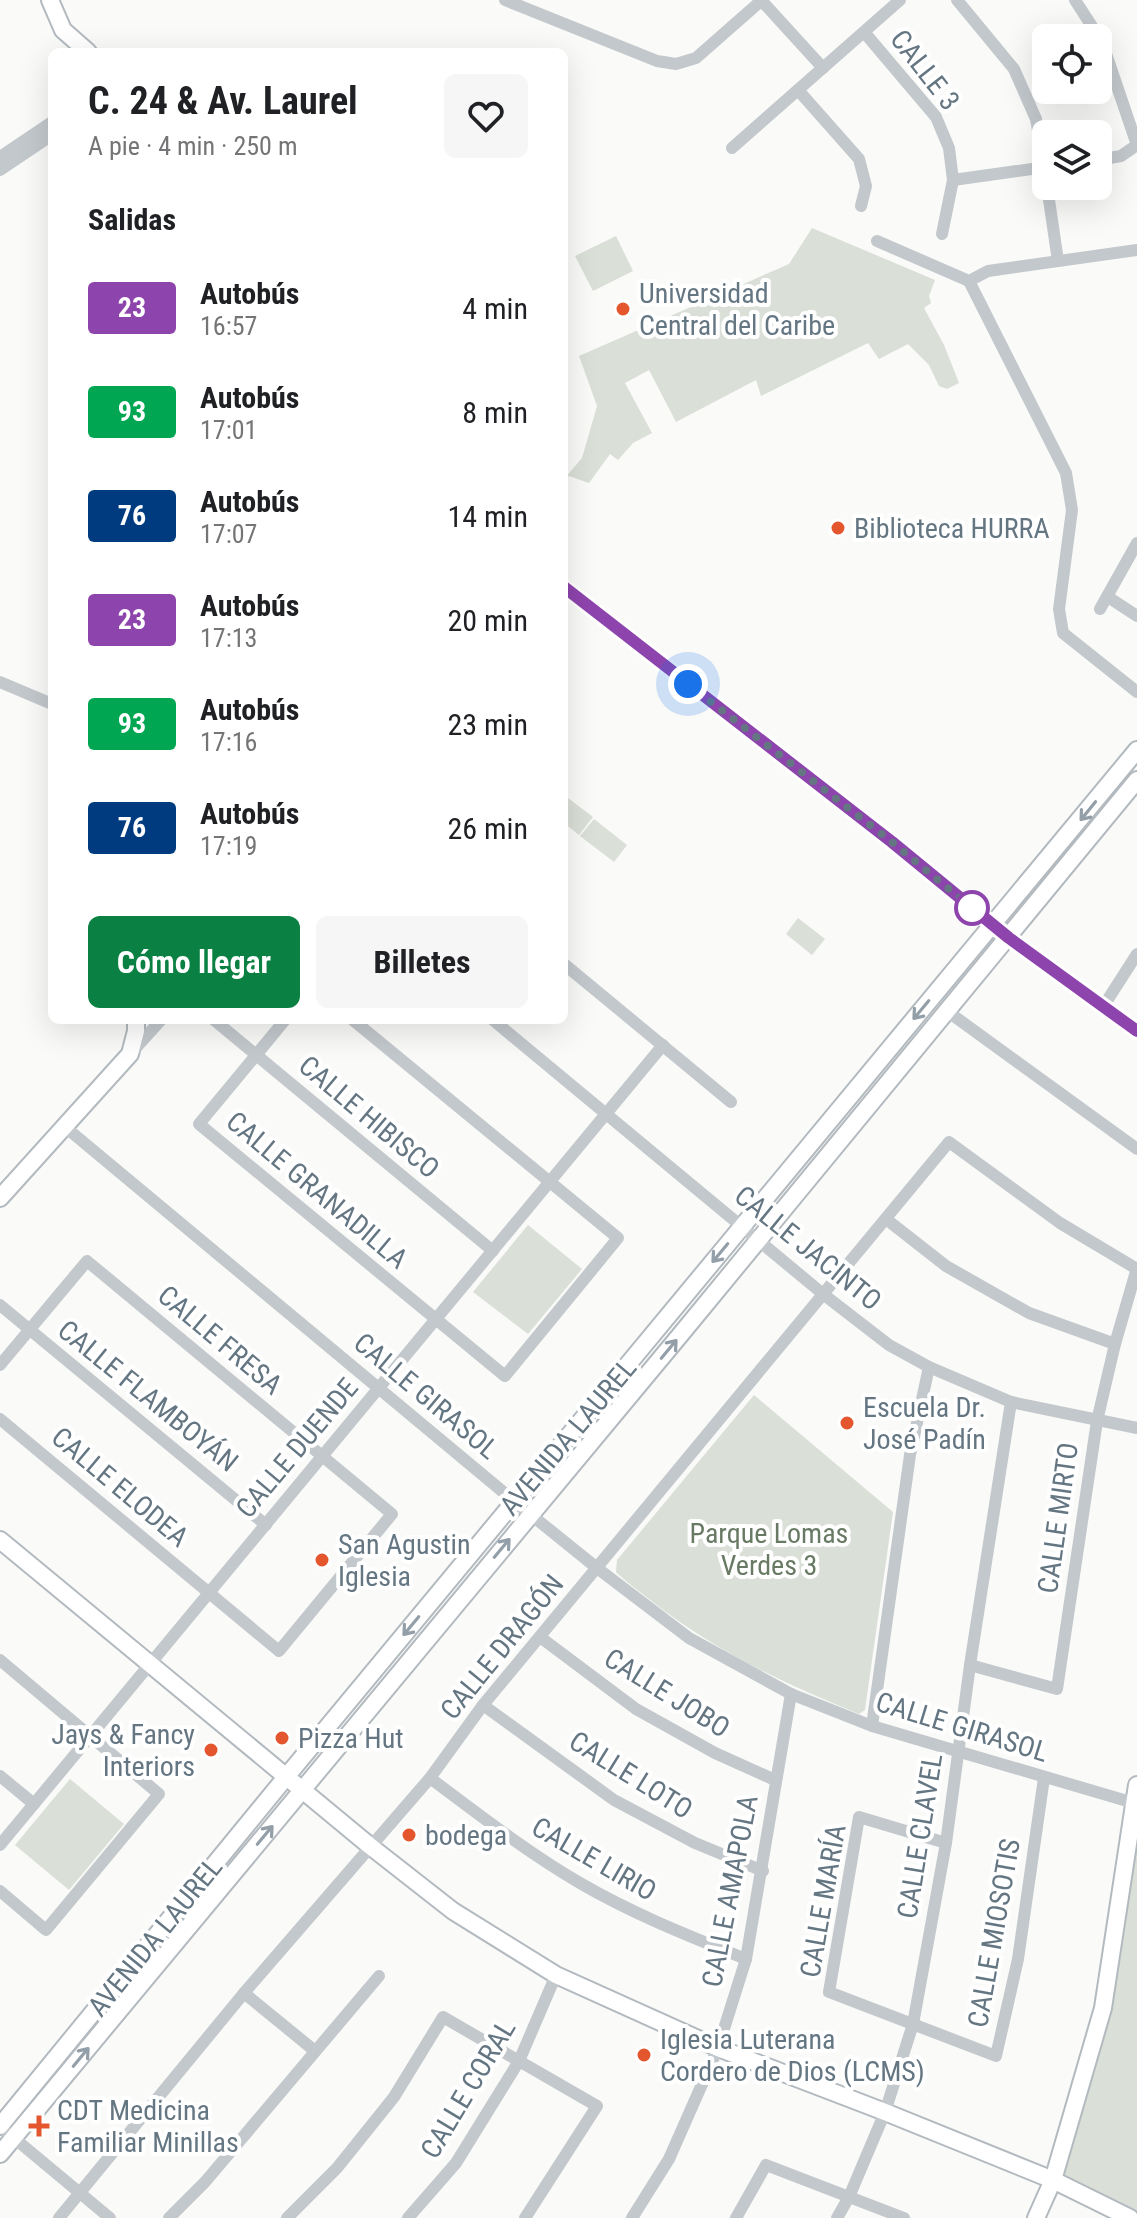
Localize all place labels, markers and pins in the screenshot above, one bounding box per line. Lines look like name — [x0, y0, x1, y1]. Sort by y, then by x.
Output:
place label: Universidad Central del Caribe — [639, 277, 835, 342]
marker: Universidad Central del Caribe — [614, 300, 632, 318]
place label: Biblioteca HURRA — [854, 512, 1050, 545]
marker: Biblioteca HURRA — [829, 519, 847, 537]
unlabelled marker — [955, 891, 989, 925]
place label: Escuela Dr. José Padín — [863, 1391, 986, 1456]
marker: Escuela Dr. José Padín — [838, 1414, 856, 1432]
place label: San Agustin Iglesia — [338, 1528, 470, 1593]
marker: San Agustin Iglesia — [313, 1551, 331, 1569]
place label: Jays & Fancy Interiors — [51, 1718, 195, 1783]
place label: Pizza Hut — [298, 1722, 404, 1755]
marker: Pizza Hut — [273, 1729, 291, 1747]
marker: Jays & Fancy Interiors — [202, 1741, 220, 1759]
place label: bodega — [425, 1819, 507, 1852]
marker: bodega — [400, 1826, 418, 1844]
place label: Iglesia Luterana Cordero de Dios (LCMS) — [660, 2023, 925, 2088]
marker: Iglesia Luterana Cordero de Dios (LCMS) — [635, 2046, 653, 2064]
place label: CDT Medicina Familiar Minillas — [57, 2094, 239, 2159]
marker: CDT Medicina Familiar Minillas — [28, 2115, 50, 2137]

